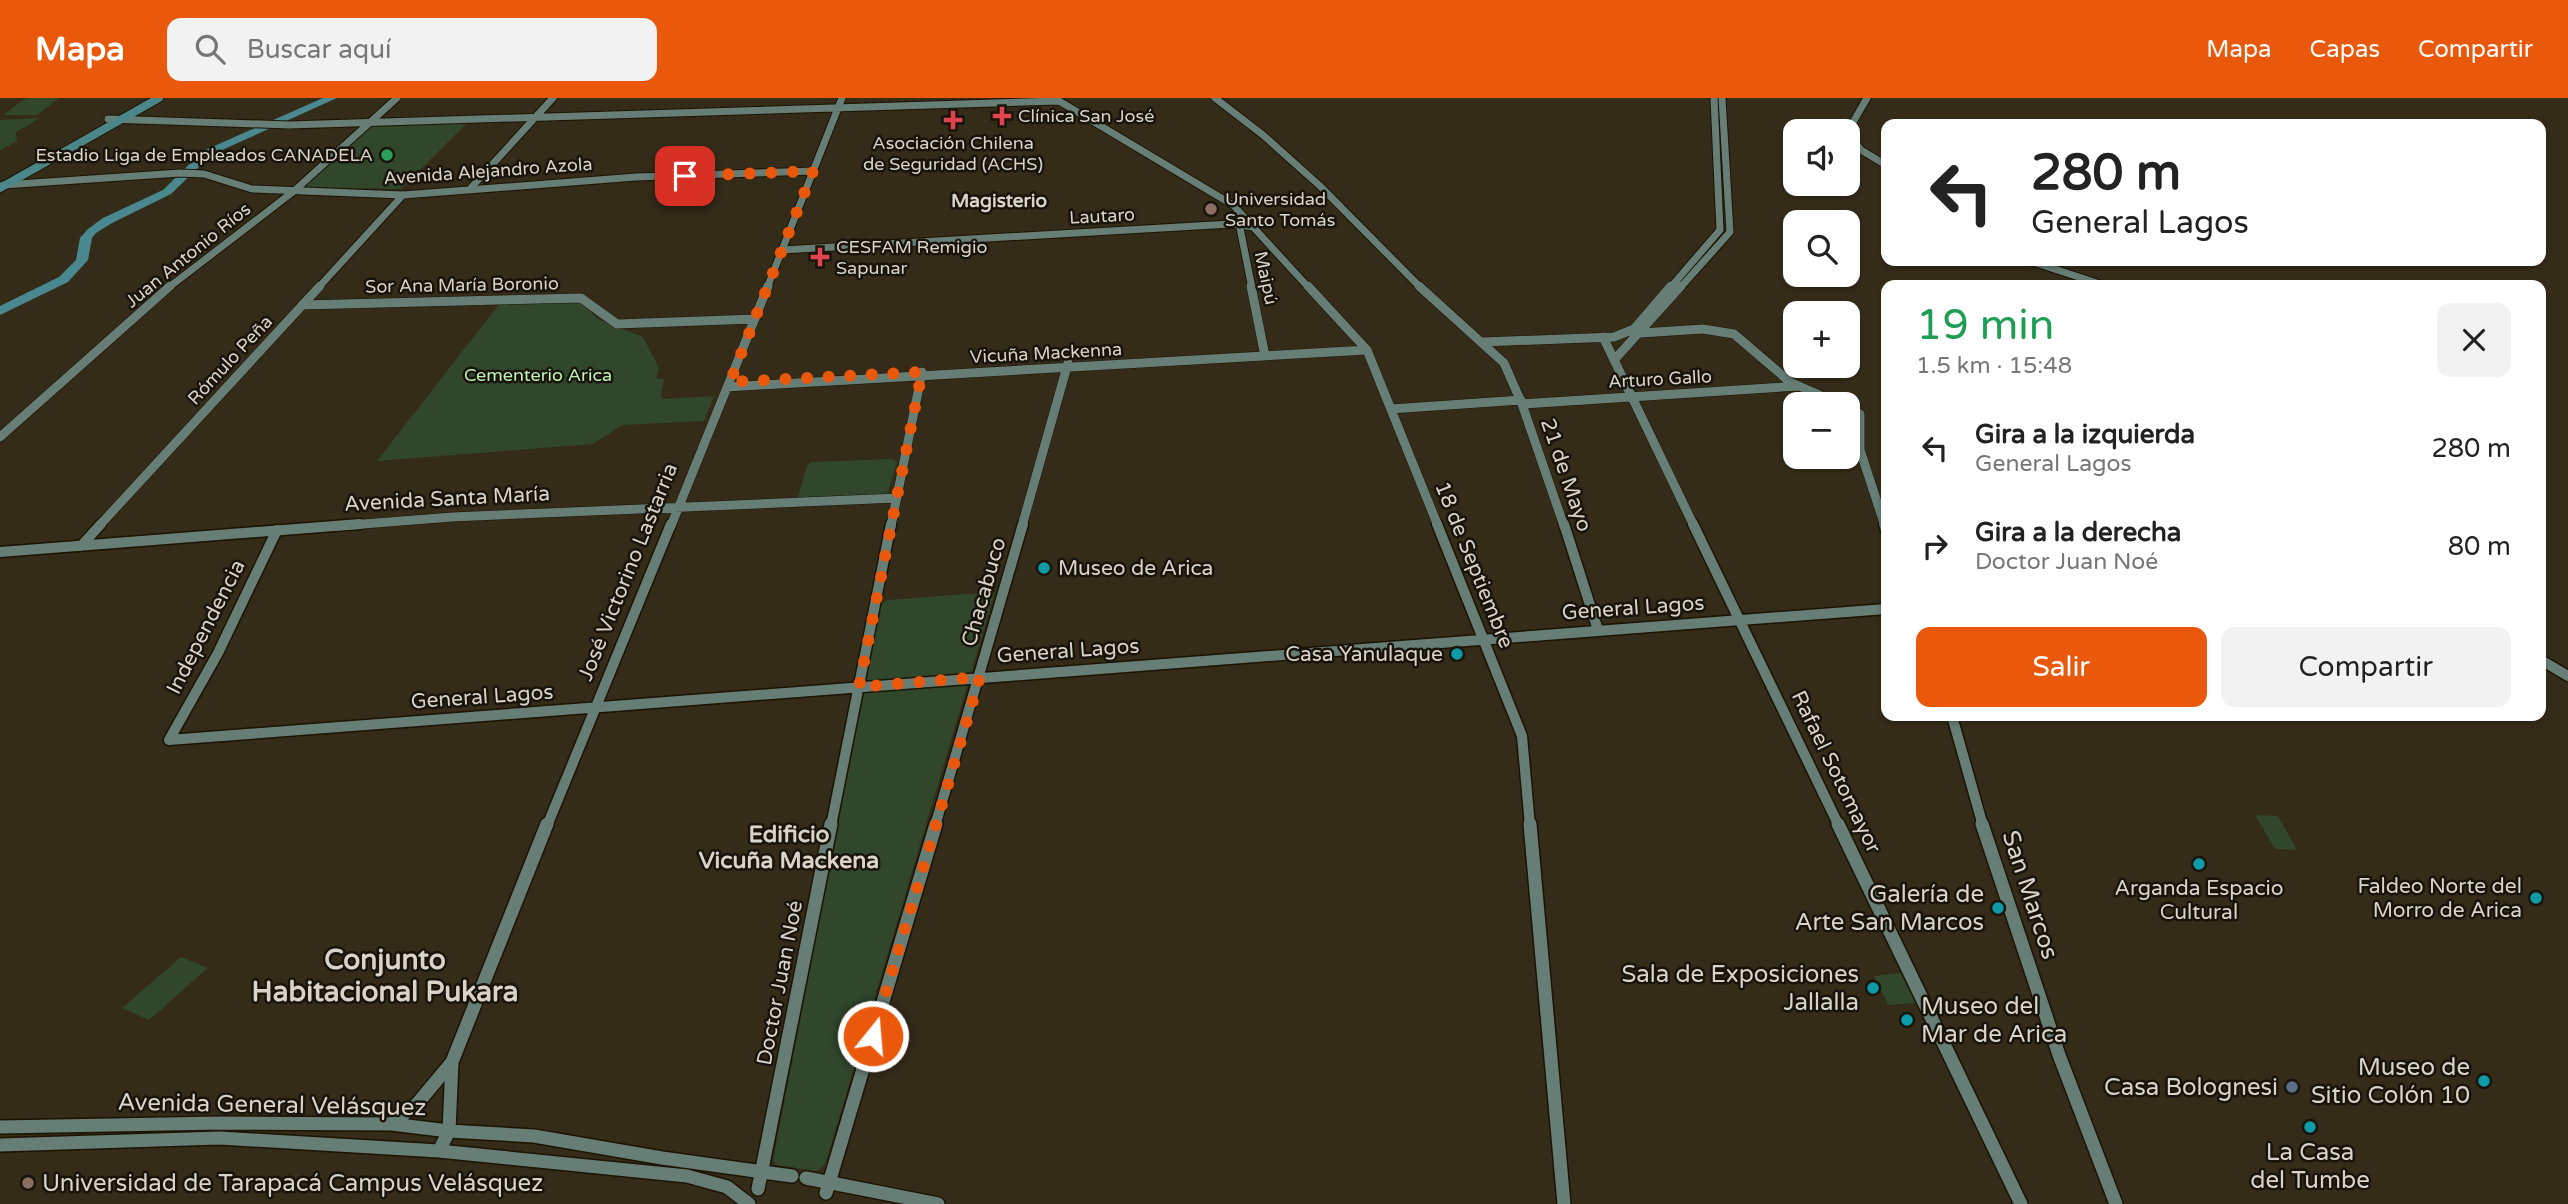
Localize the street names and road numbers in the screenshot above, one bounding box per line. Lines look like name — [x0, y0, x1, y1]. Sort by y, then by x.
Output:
street label: Avenida Alejandro Azola — [383, 153, 593, 189]
street label: Juan Antonio Ríos — [121, 198, 255, 312]
street label: Lautaro — [1069, 203, 1136, 229]
street label: Maipú — [1250, 249, 1282, 307]
street label: Sor Ana María Boronio — [365, 272, 559, 298]
street label: Rómulo Peña — [183, 311, 277, 409]
street label: Vicuña Mackenna — [969, 338, 1123, 368]
street label: Arturo Gallo — [1608, 365, 1713, 393]
street label: 21 de Mayo — [1535, 415, 1597, 535]
street label: José Victorino Lastarria — [573, 460, 683, 684]
street label: 18 de Septiembre — [1429, 478, 1519, 652]
street label: Avenida Santa María — [343, 481, 551, 517]
street label: Chacabuco — [957, 535, 1011, 649]
street label: Independencia — [161, 555, 251, 699]
street label: General Lagos — [1561, 591, 1705, 625]
street label: General Lagos — [996, 634, 1140, 668]
street label: General Lagos — [410, 680, 554, 714]
street label: Rafael Sotomayor — [1786, 687, 1886, 857]
street label: San Marcos — [1996, 827, 2064, 963]
street label: Doctor Juan Noé — [752, 898, 808, 1068]
street label: Avenida General Velásquez — [117, 1088, 427, 1122]

